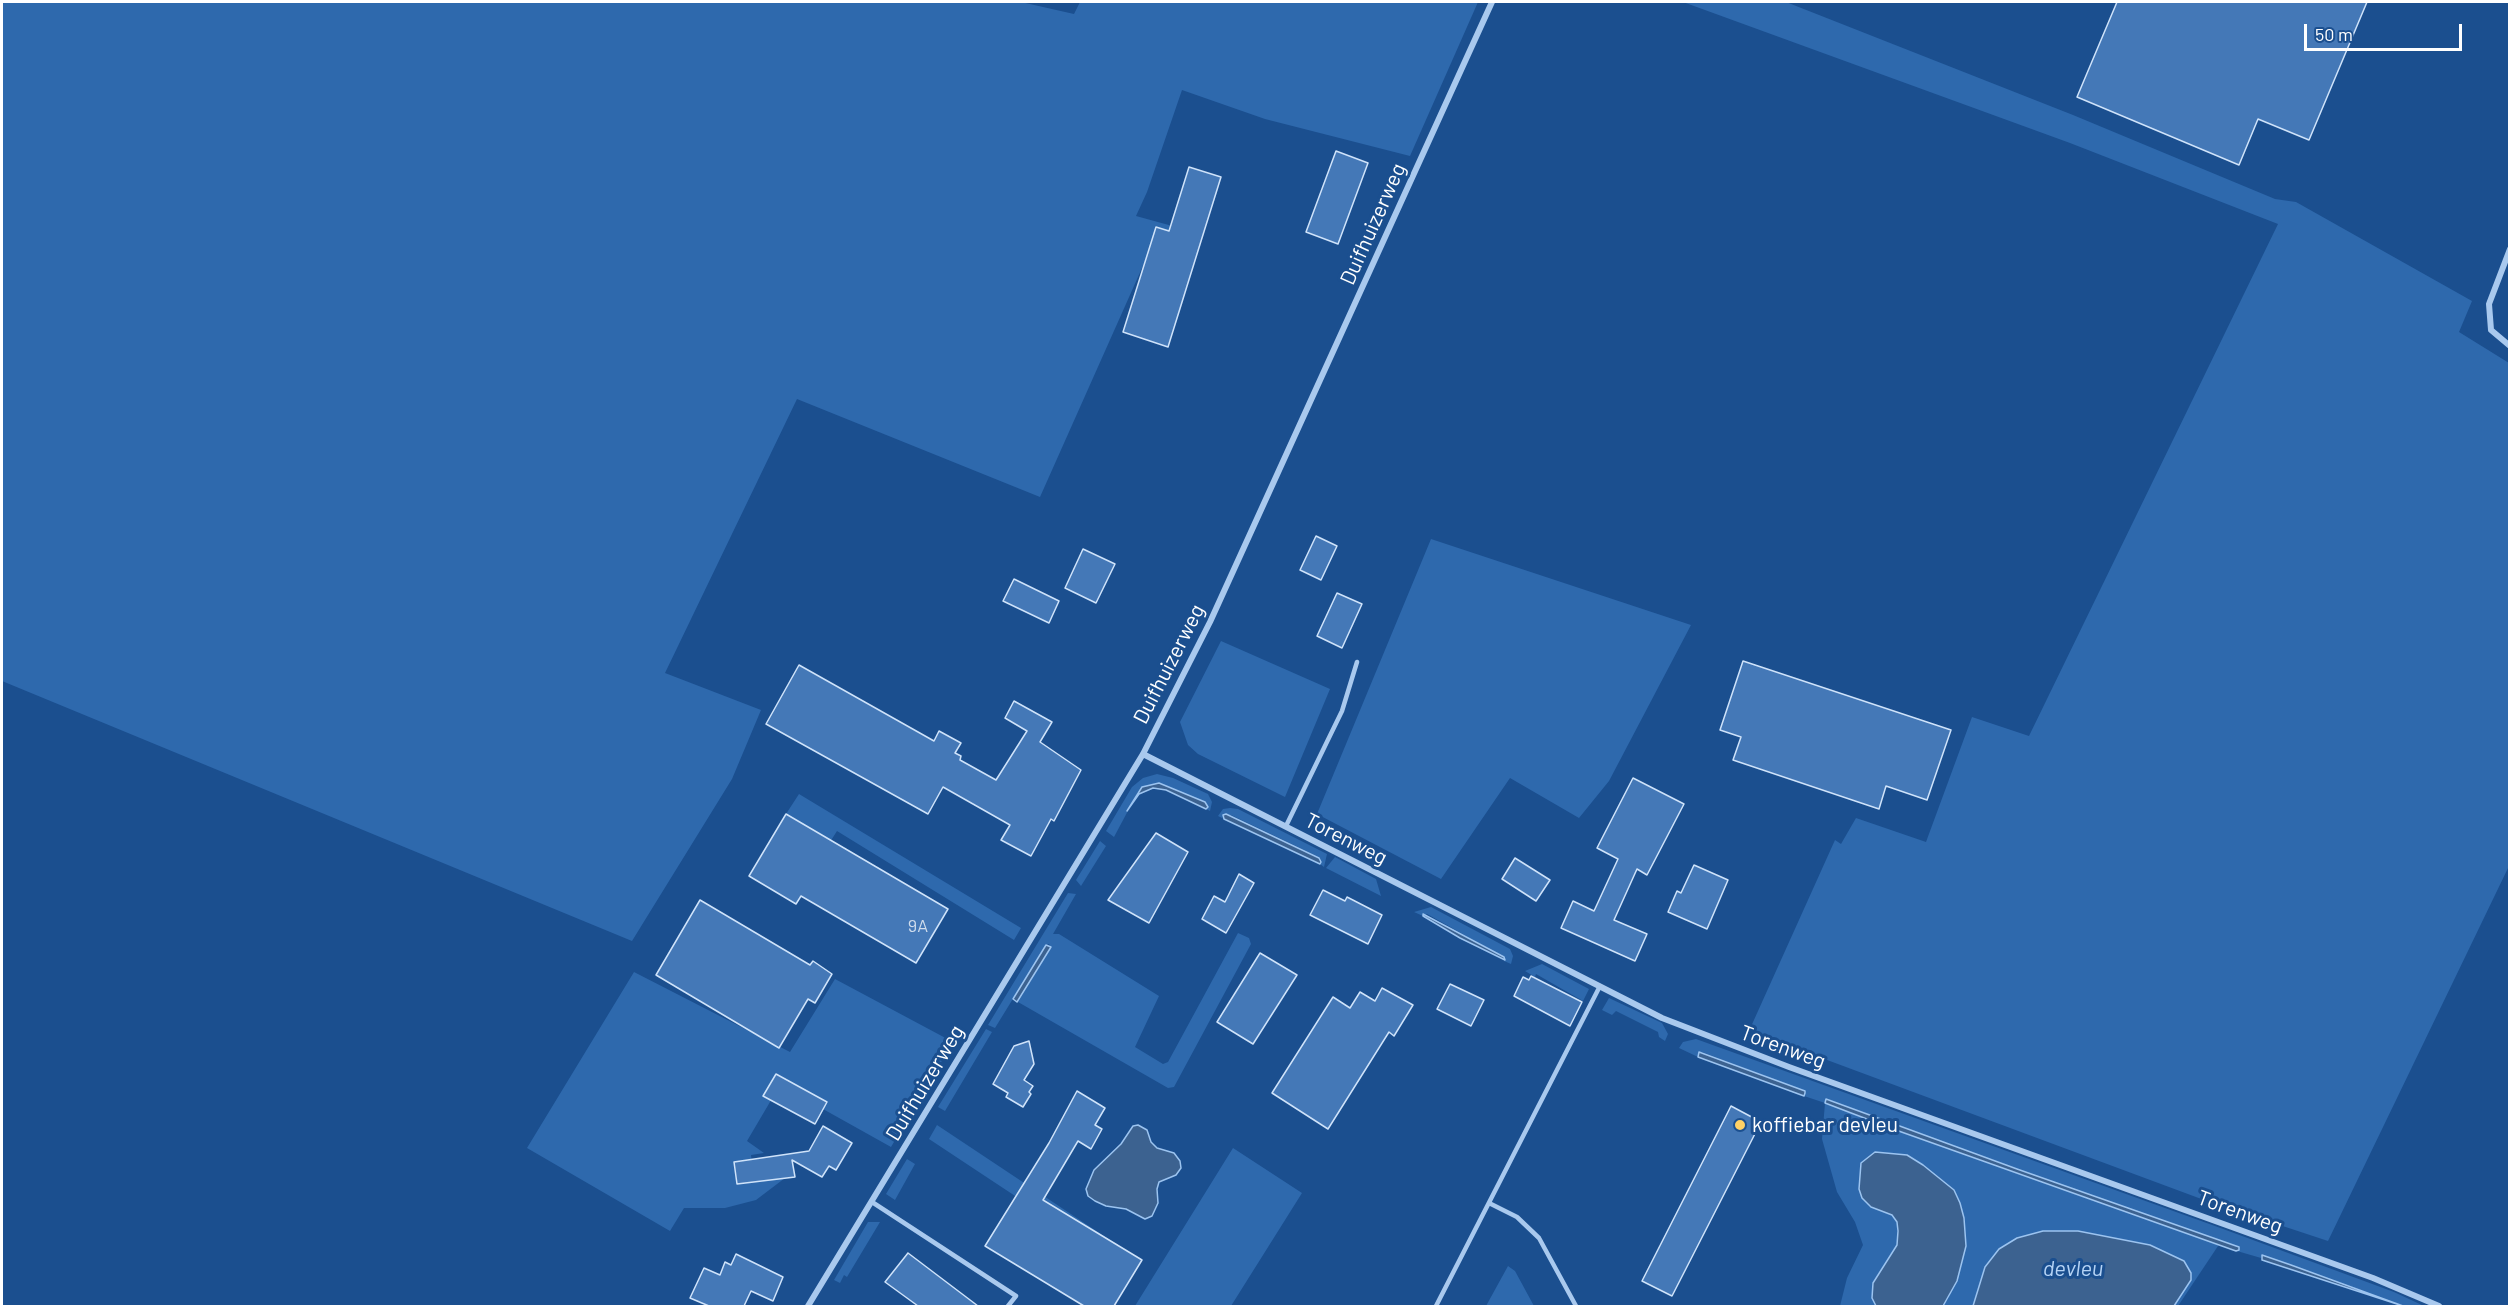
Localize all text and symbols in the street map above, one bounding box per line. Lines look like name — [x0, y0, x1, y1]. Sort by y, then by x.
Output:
scale bar — [2307, 12, 2464, 50]
text: 50 m — [2315, 23, 2353, 45]
street label: Duifhuizerweg — [1335, 159, 1411, 289]
street label: Duifhuizerweg — [1128, 600, 1210, 728]
street label: Torenweg — [1301, 808, 1391, 870]
house number: 9A — [908, 915, 928, 937]
street label: Torenweg — [1737, 1020, 1829, 1074]
street label: Duifhuizerweg — [881, 1021, 969, 1145]
place label: koffiebar devleu — [1752, 1112, 1898, 1138]
marker: koffiebar devleu — [1733, 1118, 1747, 1132]
street label: Torenweg — [2194, 1185, 2286, 1239]
water label: devleu — [2043, 1256, 2103, 1282]

